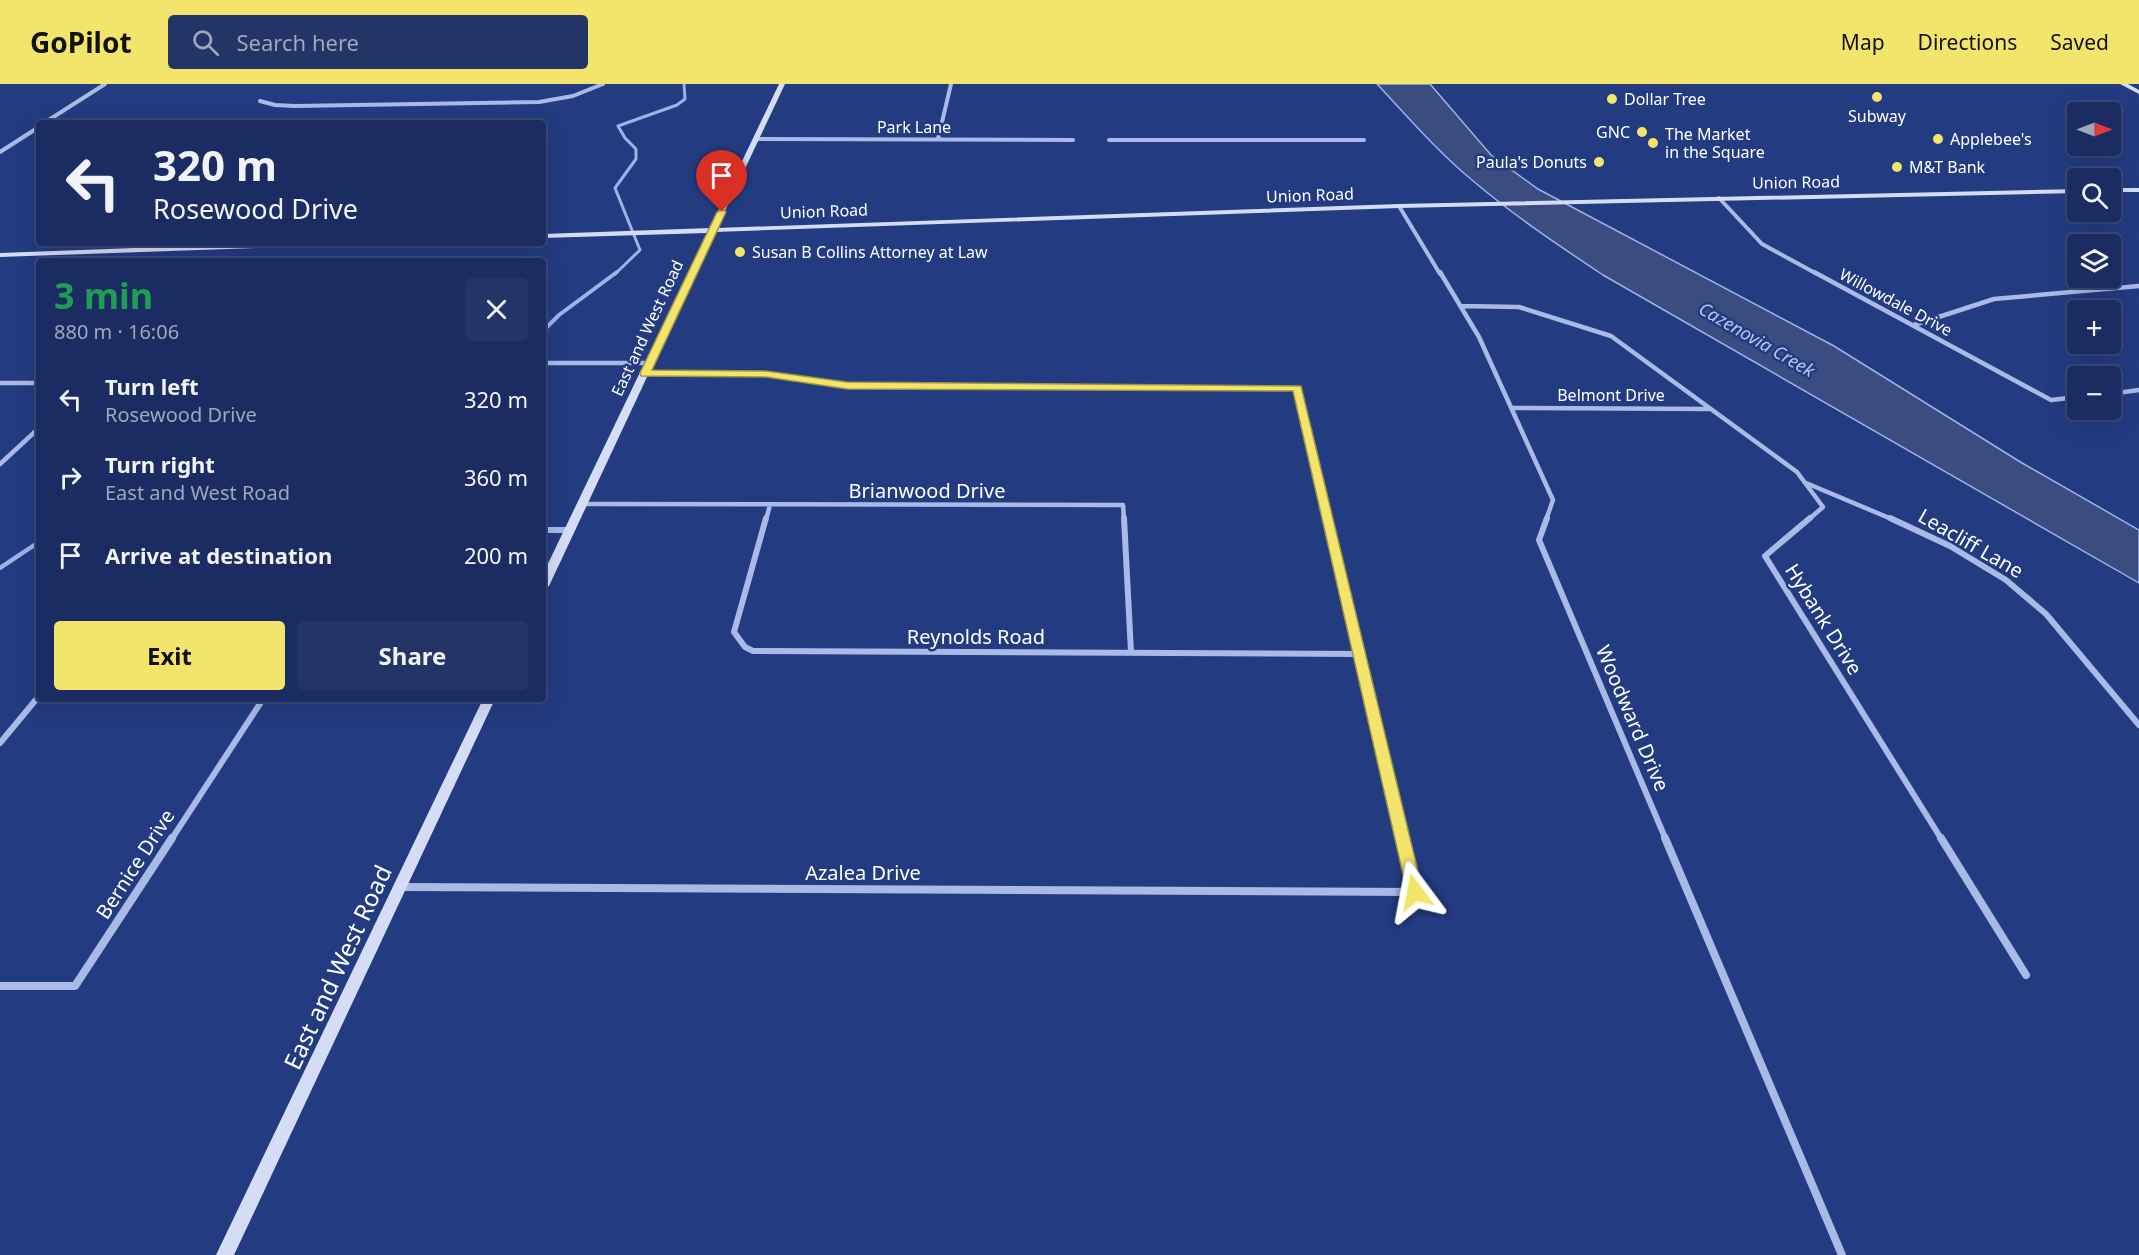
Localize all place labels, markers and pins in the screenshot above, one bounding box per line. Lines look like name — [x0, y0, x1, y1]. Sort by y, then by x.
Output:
place label: Dollar Tree — [1624, 88, 1706, 110]
marker: Subway — [1870, 90, 1884, 104]
marker: Dollar Tree — [1605, 92, 1619, 106]
place label: Subway — [1848, 105, 1907, 127]
place label: GNC — [1596, 121, 1630, 143]
place label: The Market in the Square — [1665, 123, 1765, 163]
marker: GNC — [1635, 125, 1649, 139]
place label: Applebee's — [1950, 128, 2032, 150]
marker: Applebee's — [1931, 132, 1945, 146]
marker: The Market in the Square — [1646, 136, 1660, 150]
pin — [696, 150, 747, 212]
place label: Paula's Donuts — [1476, 151, 1587, 173]
marker: Paula's Donuts — [1592, 155, 1606, 169]
place label: M&T Bank — [1909, 156, 1986, 178]
marker: M&T Bank — [1890, 160, 1904, 174]
place label: Susan B Collins Attorney at Law — [752, 241, 988, 263]
marker: Susan B Collins Attorney at Law — [733, 245, 747, 259]

